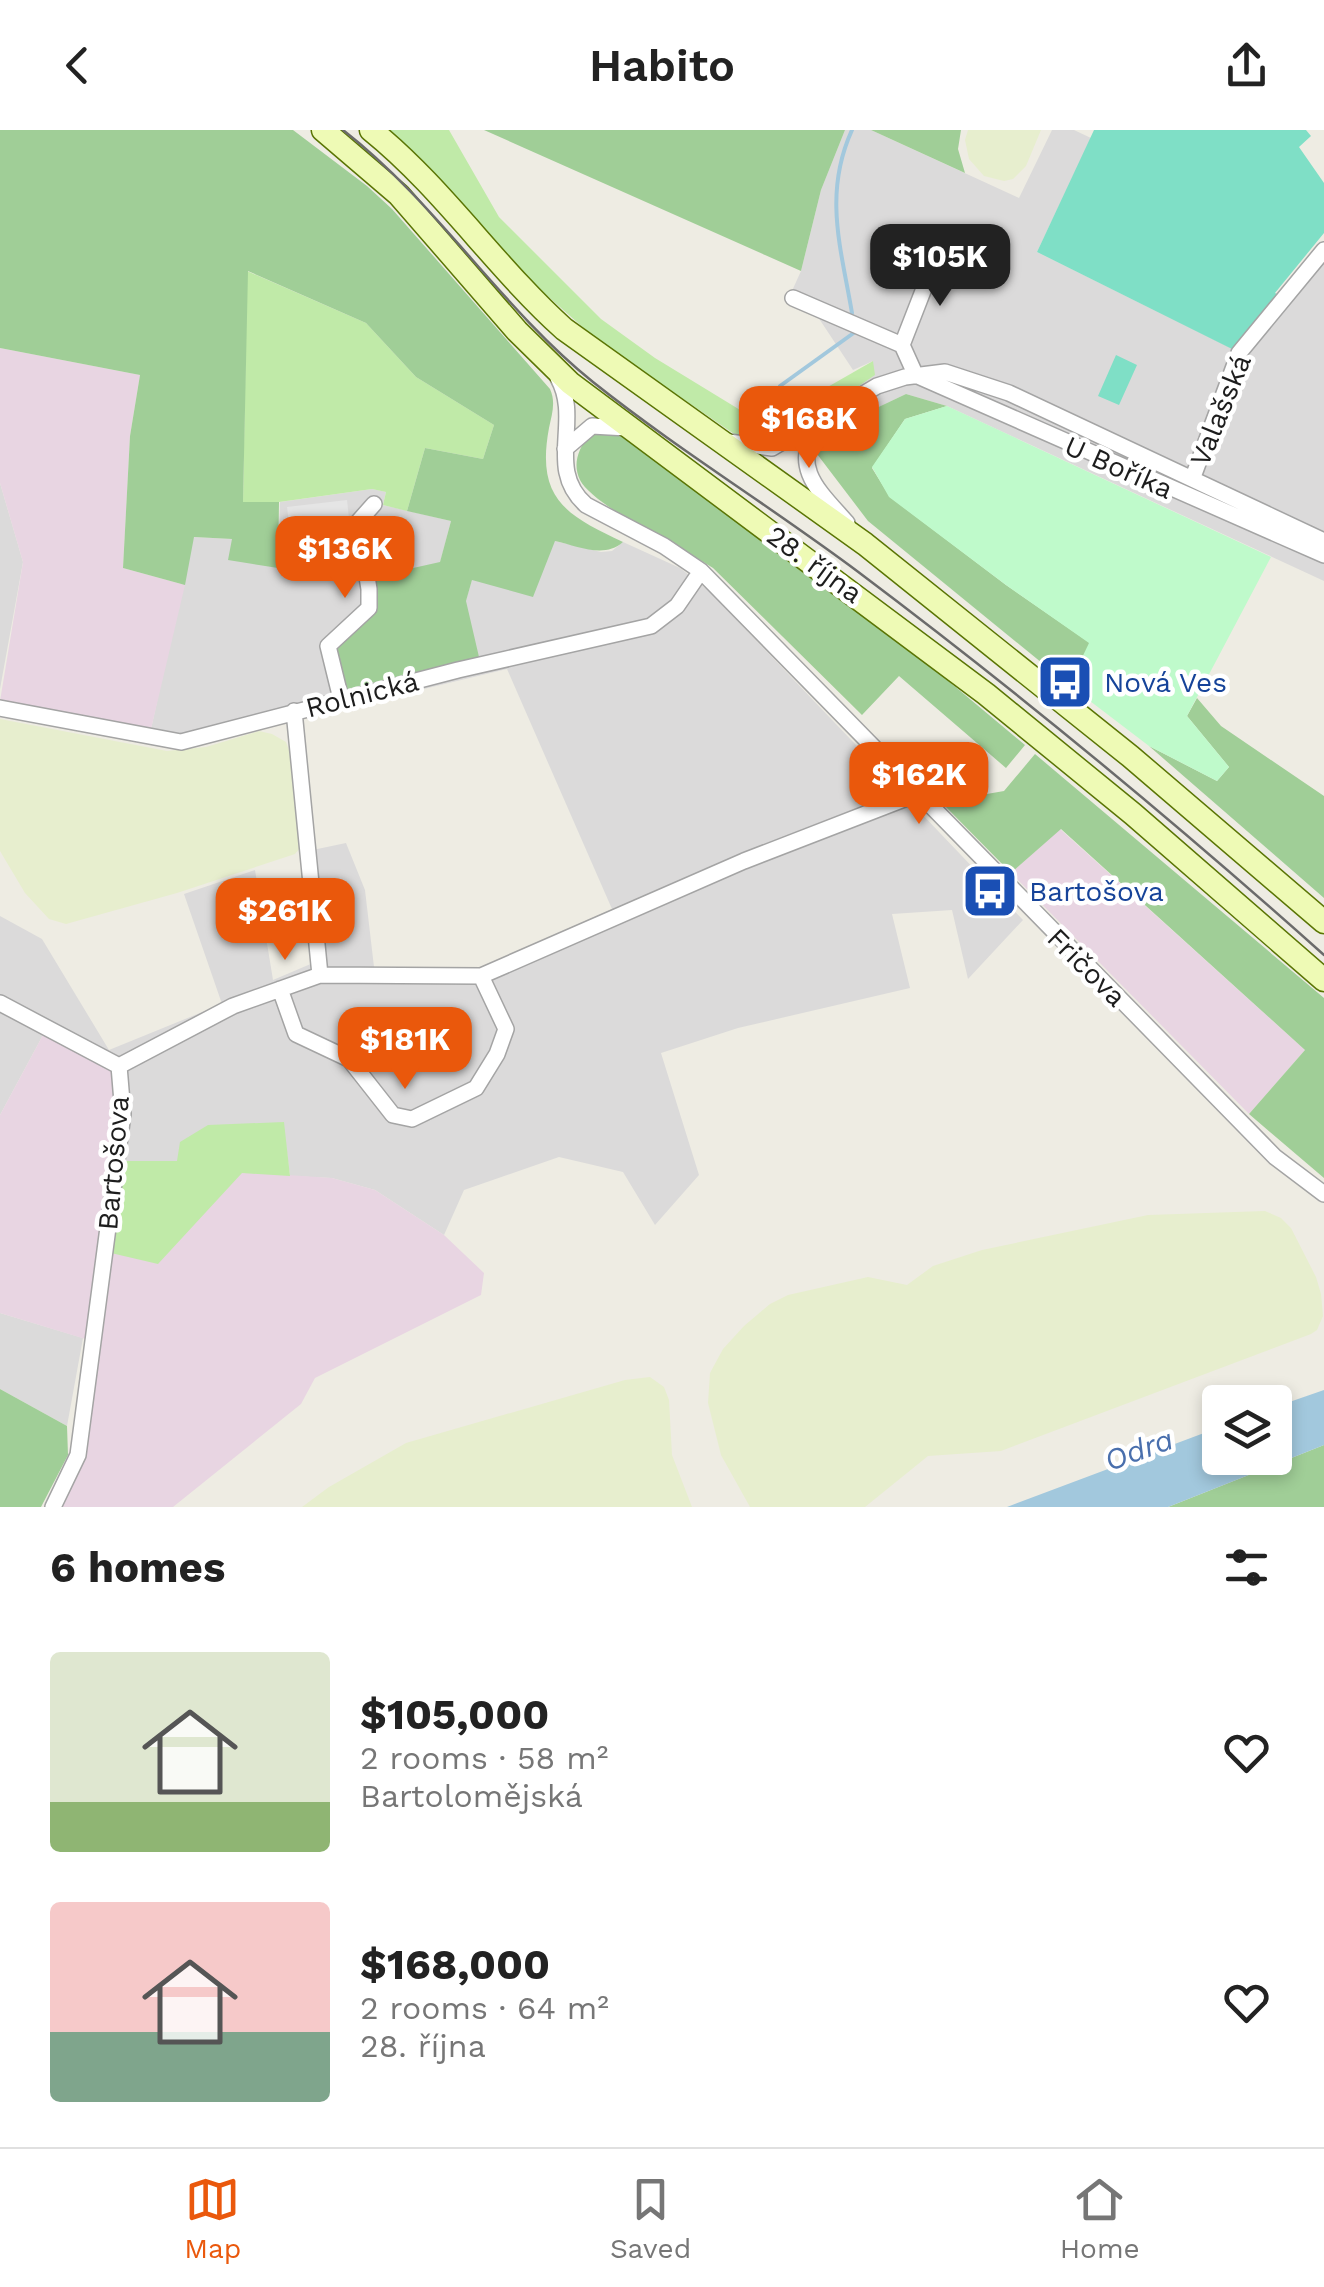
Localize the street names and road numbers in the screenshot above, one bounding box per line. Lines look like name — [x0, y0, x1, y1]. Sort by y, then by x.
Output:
street label: Valašská — [1183, 349, 1258, 471]
street label: U Boříka — [1060, 429, 1178, 506]
street label: 28. října — [760, 519, 869, 610]
street label: Rolnická — [302, 664, 422, 724]
street label: Fričova — [1041, 921, 1133, 1014]
street label: Bartošova — [91, 1094, 136, 1232]

